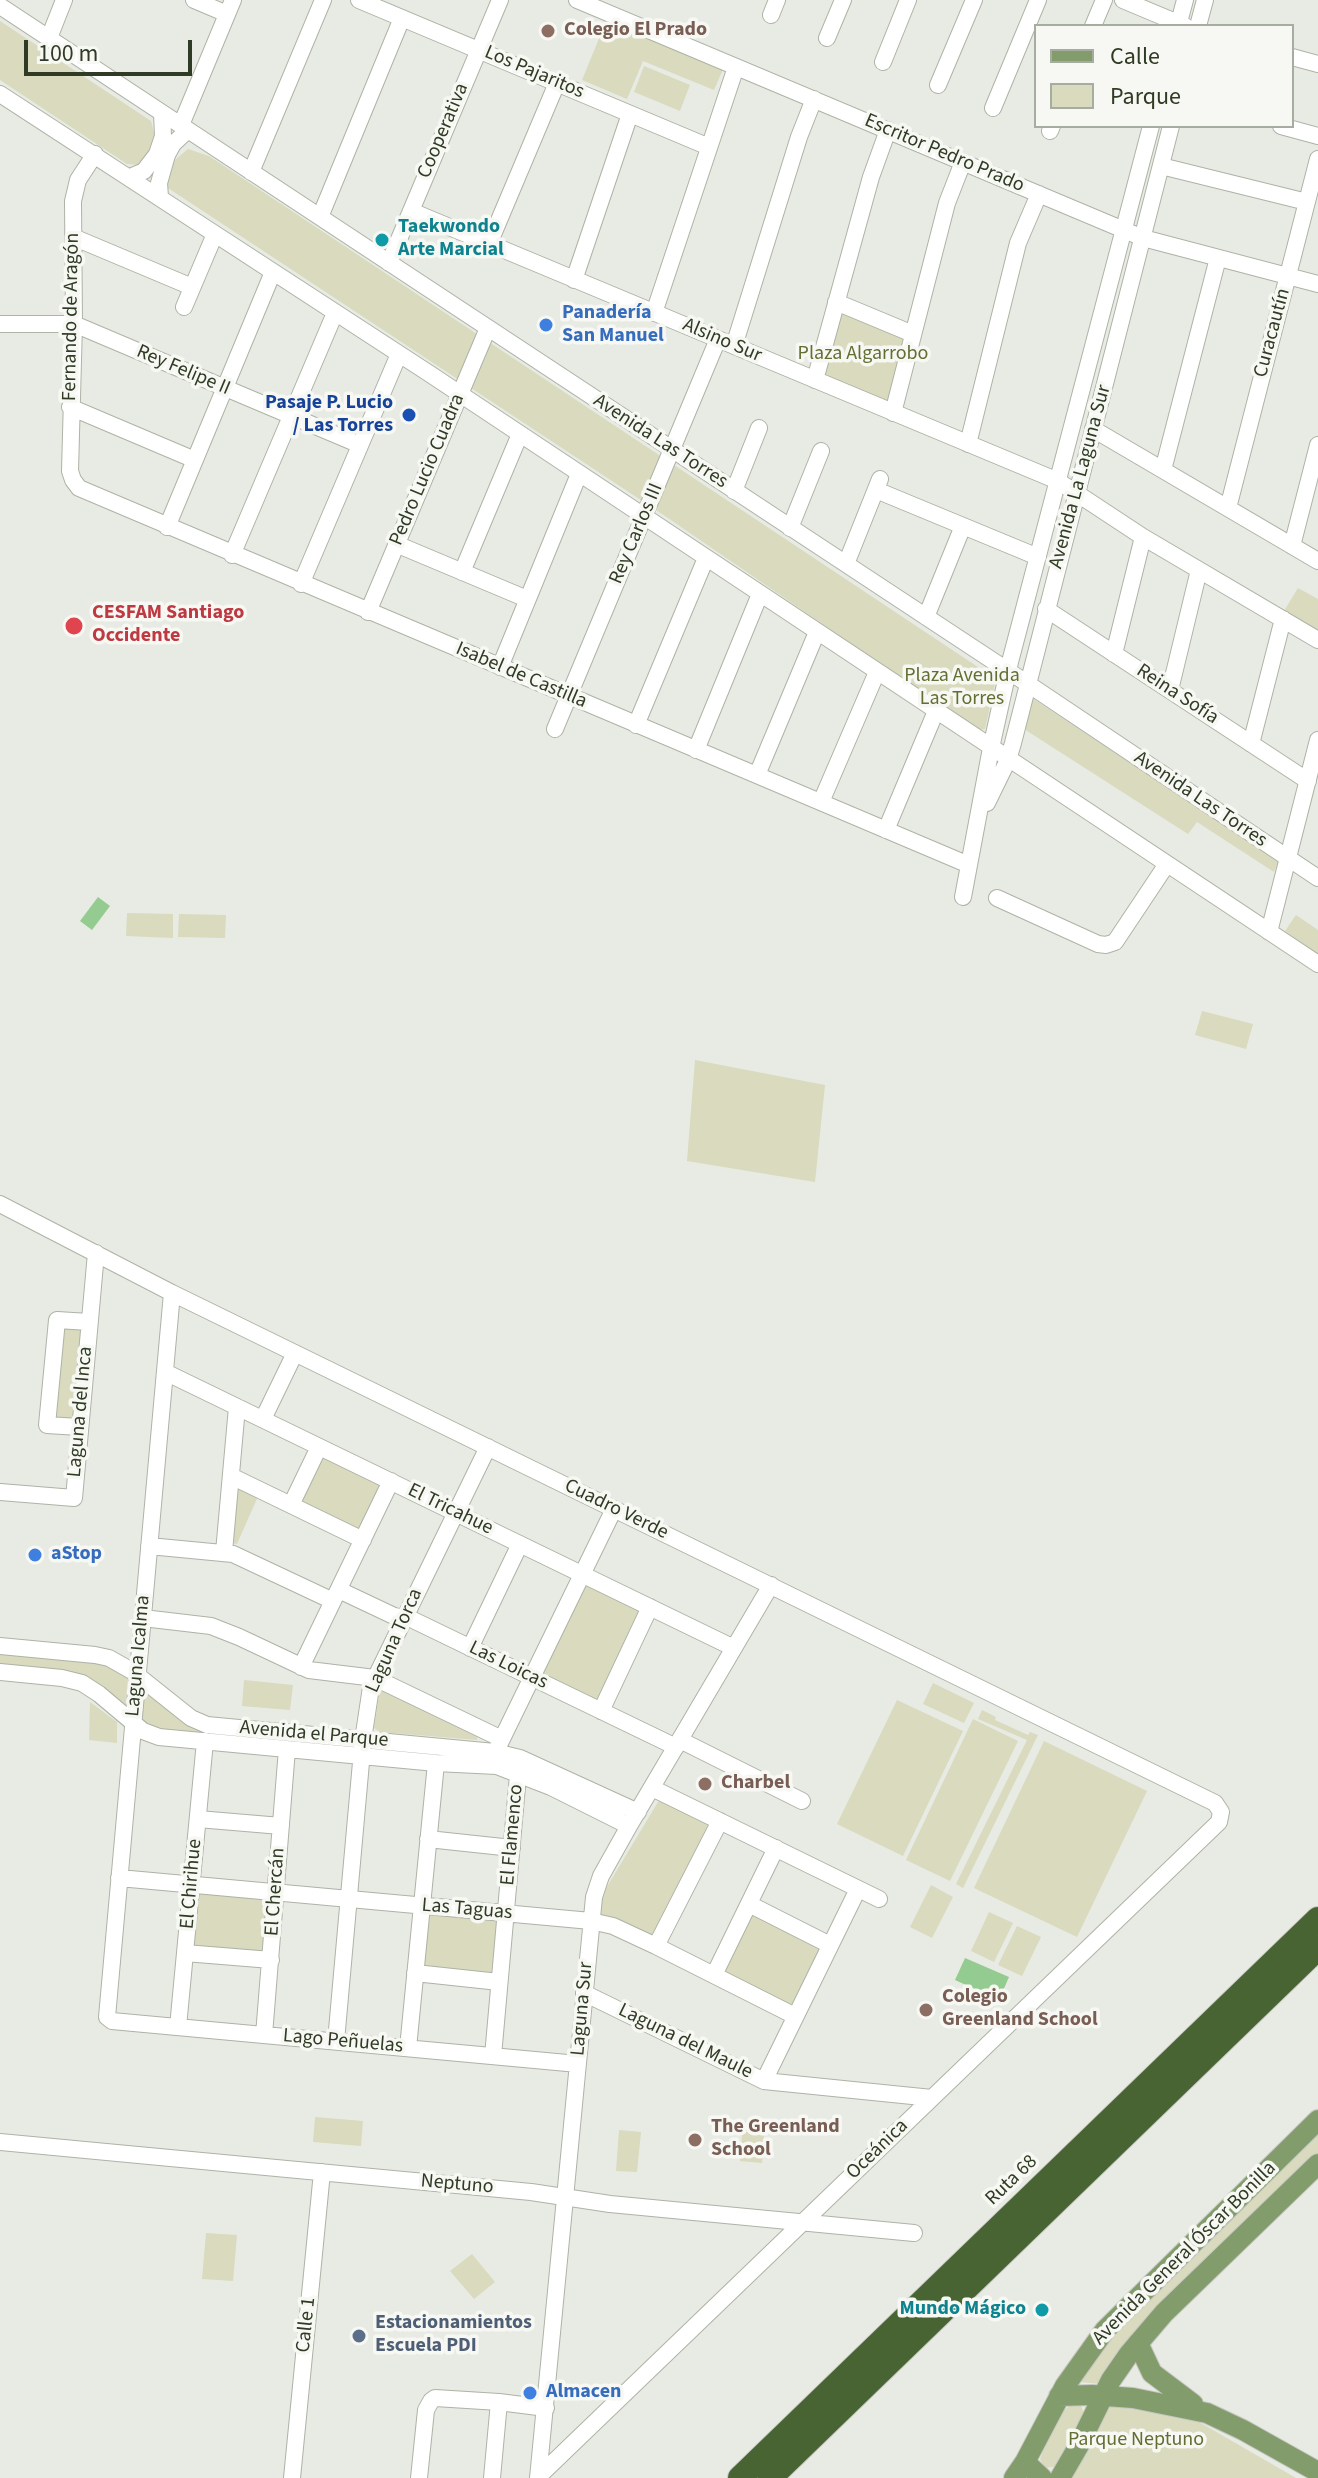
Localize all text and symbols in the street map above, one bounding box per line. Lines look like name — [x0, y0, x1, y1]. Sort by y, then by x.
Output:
place label: Colegio El Prado — [564, 19, 707, 43]
marker: Colegio El Prado — [539, 22, 557, 40]
scale bar — [28, 24, 196, 74]
legend — [1034, 24, 1294, 128]
text: 100 m — [38, 36, 98, 71]
text: Calle — [1110, 39, 1160, 74]
street label: Los Pajaritos — [481, 41, 587, 105]
text: Parque — [1110, 79, 1181, 114]
street label: Cooperativa — [413, 80, 475, 182]
street label: Escritor Pedro Prado — [860, 109, 1028, 199]
place label: Taekwondo Arte Marcial — [398, 216, 504, 263]
marker: Taekwondo Arte Marcial — [373, 231, 391, 249]
street label: Fernando de Aragón — [59, 233, 85, 401]
street label: Curacautín — [1250, 286, 1296, 380]
place label: Panadería San Manuel — [562, 302, 664, 349]
street label: Alsino Sur — [679, 314, 765, 368]
marker: Panadería San Manuel — [537, 316, 555, 334]
street label: Rey Felipe II — [132, 340, 234, 402]
park label: Plaza Algarrobo — [798, 343, 928, 367]
street label: Avenida La Laguna Sur — [1045, 383, 1117, 571]
street label: Pedro Lucio Cuadra — [385, 390, 471, 550]
street label: Avenida Las Torres — [588, 390, 732, 494]
place label: Pasaje P. Lucio / Las Torres — [265, 392, 393, 439]
marker: Pasaje P. Lucio / Las Torres — [400, 406, 418, 424]
street label: Rey Carlos III — [605, 480, 669, 588]
place label: CESFAM Santiago Occidente — [92, 602, 244, 649]
marker: CESFAM Santiago Occidente — [63, 615, 85, 637]
street label: Isabel de Castilla — [452, 638, 590, 714]
street label: Reina Sofía — [1131, 660, 1223, 730]
park label: Plaza Avenida Las Torres — [904, 665, 1020, 712]
street label: Avenida Las Torres — [1129, 747, 1271, 853]
street label: Laguna del Inca — [63, 1346, 99, 1478]
street label: Cuadro Verde — [560, 1475, 672, 1545]
street label: El Tricahue — [403, 1479, 497, 1541]
place label: aStop — [51, 1543, 102, 1567]
marker: aStop — [26, 1546, 44, 1564]
street label: Laguna Torca — [361, 1585, 429, 1697]
street label: Laguna Icalma — [122, 1594, 156, 1718]
street label: Las Loicas — [465, 1637, 551, 1695]
street label: Avenida el Parque — [239, 1717, 389, 1753]
place label: Charbel — [721, 1772, 790, 1796]
marker: Charbel — [696, 1775, 714, 1793]
street label: El Flamenco — [497, 1783, 529, 1887]
street label: El Chirihue — [176, 1838, 208, 1930]
street label: El Chercán — [261, 1847, 291, 1937]
street label: Las Taguas — [421, 1894, 513, 1926]
street label: Laguna Sur — [567, 1961, 599, 2057]
place label: Colegio Greenland School — [942, 1986, 1098, 2033]
street label: Laguna del Maule — [614, 1999, 756, 2085]
marker: Colegio Greenland School — [917, 2001, 935, 2019]
street label: Lago Peñuelas — [282, 2025, 404, 2059]
street label: Oceánica — [842, 2115, 914, 2185]
place label: The Greenland School — [711, 2116, 840, 2163]
marker: The Greenland School — [686, 2131, 704, 2149]
street label: Ruta 68 — [981, 2151, 1043, 2211]
street label: Avenida General Óscar Bonilla — [1088, 2157, 1282, 2351]
street label: Neptuno — [420, 2170, 494, 2200]
street label: Calle 1 — [292, 2296, 322, 2354]
place label: Mundo Mágico — [900, 2298, 1026, 2322]
marker: Mundo Mágico — [1033, 2301, 1051, 2319]
place label: Estacionamientos Escuela PDI — [375, 2312, 532, 2359]
marker: Estacionamientos Escuela PDI — [350, 2327, 368, 2345]
place label: Almacen — [546, 2381, 621, 2405]
marker: Almacen — [521, 2384, 539, 2402]
park label: Parque Neptuno — [1068, 2429, 1204, 2453]

